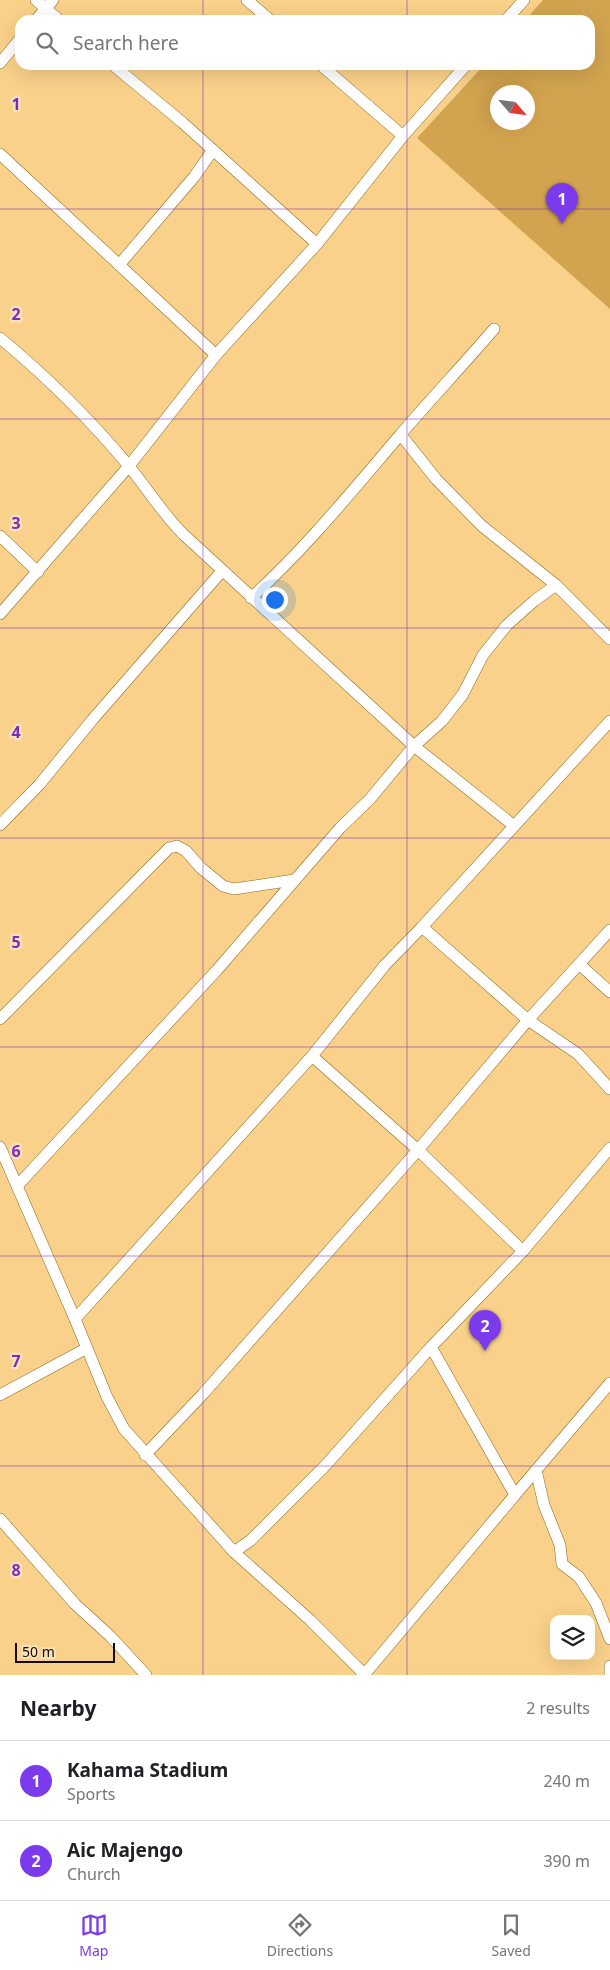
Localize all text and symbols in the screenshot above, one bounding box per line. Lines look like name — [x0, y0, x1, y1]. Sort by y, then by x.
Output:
search box — [15, 15, 595, 70]
icon: search — [33, 29, 61, 57]
text: Search here — [73, 30, 179, 56]
north arrow — [490, 85, 535, 130]
text: 1 — [11, 93, 21, 115]
pin: 1 — [546, 183, 578, 224]
text: 2 — [11, 303, 21, 325]
text: 3 — [11, 512, 21, 534]
your location — [262, 587, 288, 613]
text: 4 — [11, 721, 21, 743]
text: 5 — [11, 931, 21, 953]
text: 6 — [11, 1140, 21, 1162]
pin: 2 — [469, 1310, 501, 1351]
text: 7 — [11, 1350, 21, 1372]
text: 8 — [11, 1559, 21, 1581]
map controls — [550, 1615, 595, 1660]
button: layers — [550, 1615, 595, 1660]
scale bar — [15, 1640, 115, 1663]
text: 50 m — [22, 1642, 55, 1661]
text: Nearby — [20, 1694, 96, 1722]
text: 2 results — [526, 1697, 590, 1719]
text: Kahama Stadium — [67, 1757, 228, 1783]
text: 1 — [31, 1770, 41, 1792]
text: 240 m — [543, 1770, 590, 1792]
text: Sports — [67, 1783, 115, 1805]
text: Aic Majengo — [67, 1837, 183, 1863]
text: 2 — [31, 1850, 41, 1872]
text: 390 m — [543, 1850, 590, 1872]
text: Church — [67, 1863, 121, 1885]
tab: Map — [79, 1911, 108, 1960]
tab: Directions — [267, 1911, 333, 1960]
tab: Saved — [492, 1911, 531, 1960]

